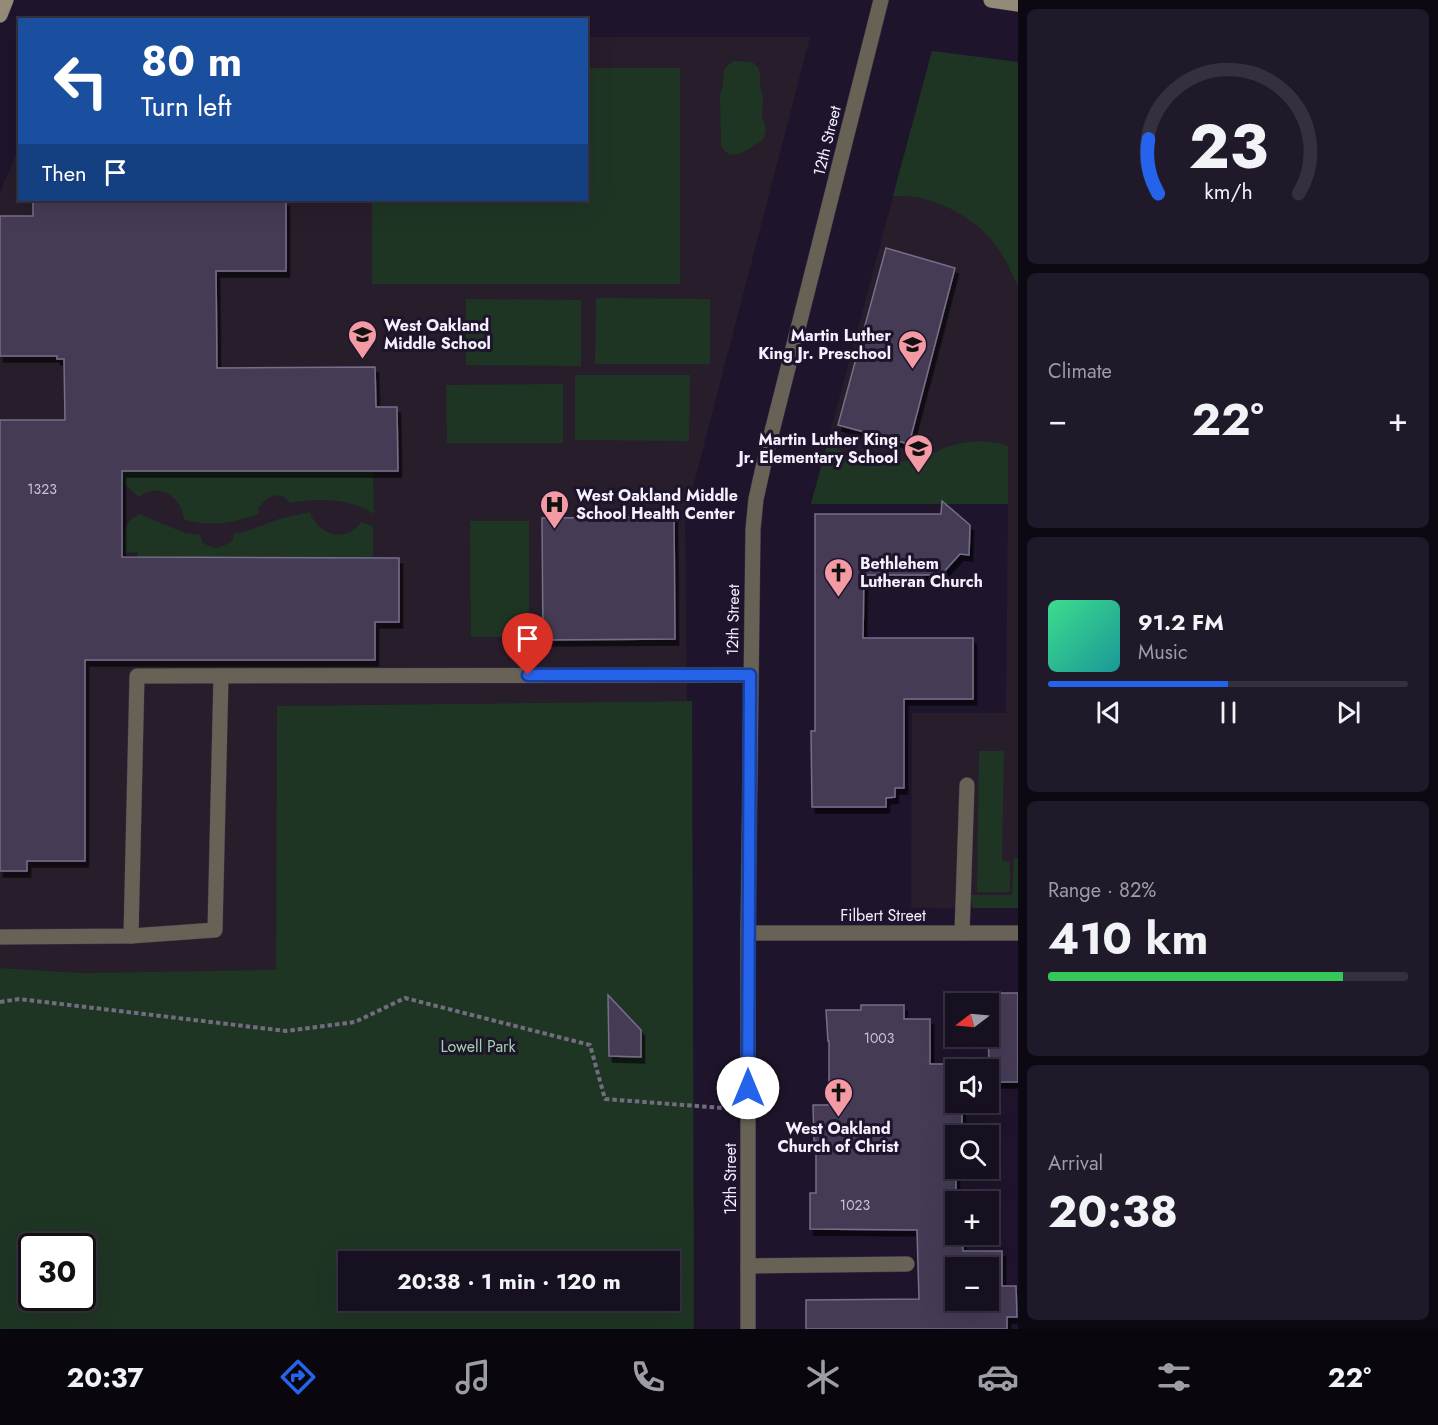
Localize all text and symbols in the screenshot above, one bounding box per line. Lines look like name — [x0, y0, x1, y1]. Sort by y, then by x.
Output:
text: 80 m — [141, 31, 242, 92]
icon: left — [42, 42, 120, 120]
text: Turn left — [141, 87, 231, 126]
text: 23 — [1188, 101, 1268, 191]
street label: 12th Street — [807, 103, 847, 178]
icon: arrive — [99, 156, 132, 189]
text: Then — [42, 157, 87, 189]
text: km/h — [1204, 176, 1252, 207]
place label: West Oakland Middle School — [384, 314, 491, 355]
school or university icon: West Oakland Middle School — [347, 318, 379, 360]
place label: Martin Luther King Jr. Preschool — [758, 324, 891, 365]
school or university icon: Martin Luther King Jr. Preschool — [896, 328, 928, 370]
text: Climate — [1048, 357, 1112, 386]
text: 22° — [1191, 387, 1264, 452]
text: − — [1048, 396, 1067, 443]
text: + — [1388, 396, 1408, 443]
place label: Martin Luther King Jr. Elementary School — [735, 428, 898, 469]
school or university icon: Martin Luther King Jr. Elementary School — [903, 432, 935, 474]
house number: 1323 — [27, 479, 57, 499]
place label: West Oakland Middle School Health Center — [576, 484, 738, 525]
hospital icon: West Oakland Middle School Health Center — [539, 488, 571, 530]
place label: Bethlehem Lutheran Church — [860, 552, 983, 593]
church icon: Bethlehem Lutheran Church — [823, 556, 855, 598]
street label: 12th Street — [721, 584, 745, 656]
text: 91.2 FM — [1138, 606, 1224, 638]
pin — [502, 613, 553, 675]
icon: arrive — [511, 622, 544, 655]
text: Music — [1138, 638, 1188, 667]
icon: previous — [1092, 696, 1125, 729]
icon: pause — [1212, 696, 1245, 729]
icon: next — [1332, 696, 1365, 729]
text: Range · 82% — [1048, 876, 1156, 905]
street label: Filbert Street — [840, 904, 926, 927]
text: 410 km — [1048, 906, 1208, 971]
north arrow — [945, 993, 999, 1047]
map controls — [945, 993, 999, 1311]
house number: 1003 — [864, 1028, 895, 1048]
park label: Lowell Park — [440, 1035, 517, 1058]
position arrow — [716, 1056, 780, 1120]
button: sound — [945, 1059, 999, 1113]
church icon: West Oakland Church of Christ — [822, 1076, 854, 1118]
place label: West Oakland Church of Christ — [777, 1117, 899, 1158]
button: search — [945, 1125, 999, 1179]
street label: 12th Street — [719, 1143, 742, 1215]
text: Arrival — [1048, 1149, 1103, 1178]
text: 20:38 — [1048, 1179, 1178, 1244]
button: + — [945, 1191, 999, 1245]
house number: 1023 — [840, 1195, 871, 1215]
speed limit sign: 30 — [18, 1233, 96, 1311]
button: − — [945, 1257, 999, 1311]
text: 20:38 · 1 min · 120 m — [397, 1265, 621, 1297]
icon: directions — [277, 1356, 319, 1398]
icon: music — [452, 1356, 494, 1398]
icon: phone — [627, 1356, 669, 1398]
icon: climate — [802, 1356, 844, 1398]
icon: car — [977, 1356, 1019, 1398]
icon: filters — [1153, 1356, 1195, 1398]
text: 20:37 — [67, 1358, 144, 1397]
text: 22° — [1328, 1358, 1371, 1397]

